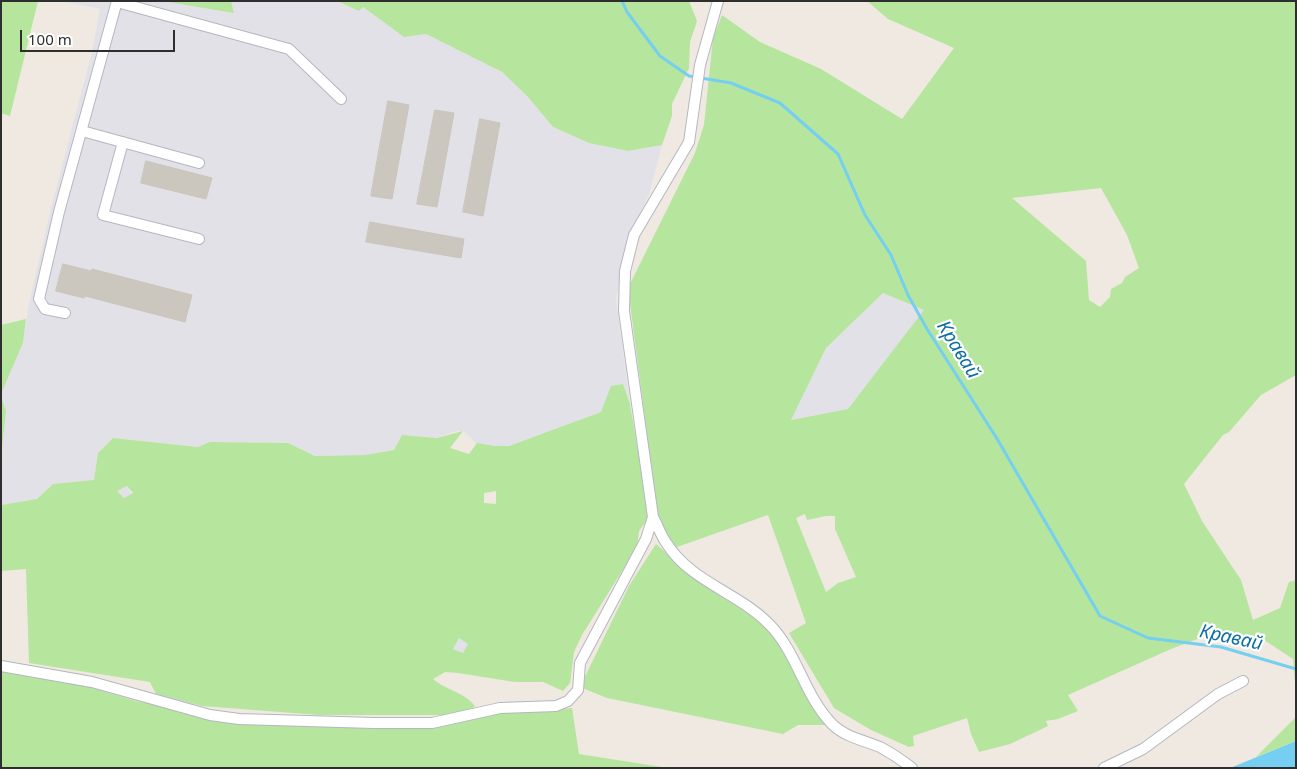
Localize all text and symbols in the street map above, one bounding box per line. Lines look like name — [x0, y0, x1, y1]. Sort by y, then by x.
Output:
scale bar — [22, 20, 178, 52]
text: 100 m — [28, 29, 72, 49]
water label: Кравай — [931, 317, 985, 383]
water label: Кравай — [1197, 620, 1265, 656]

